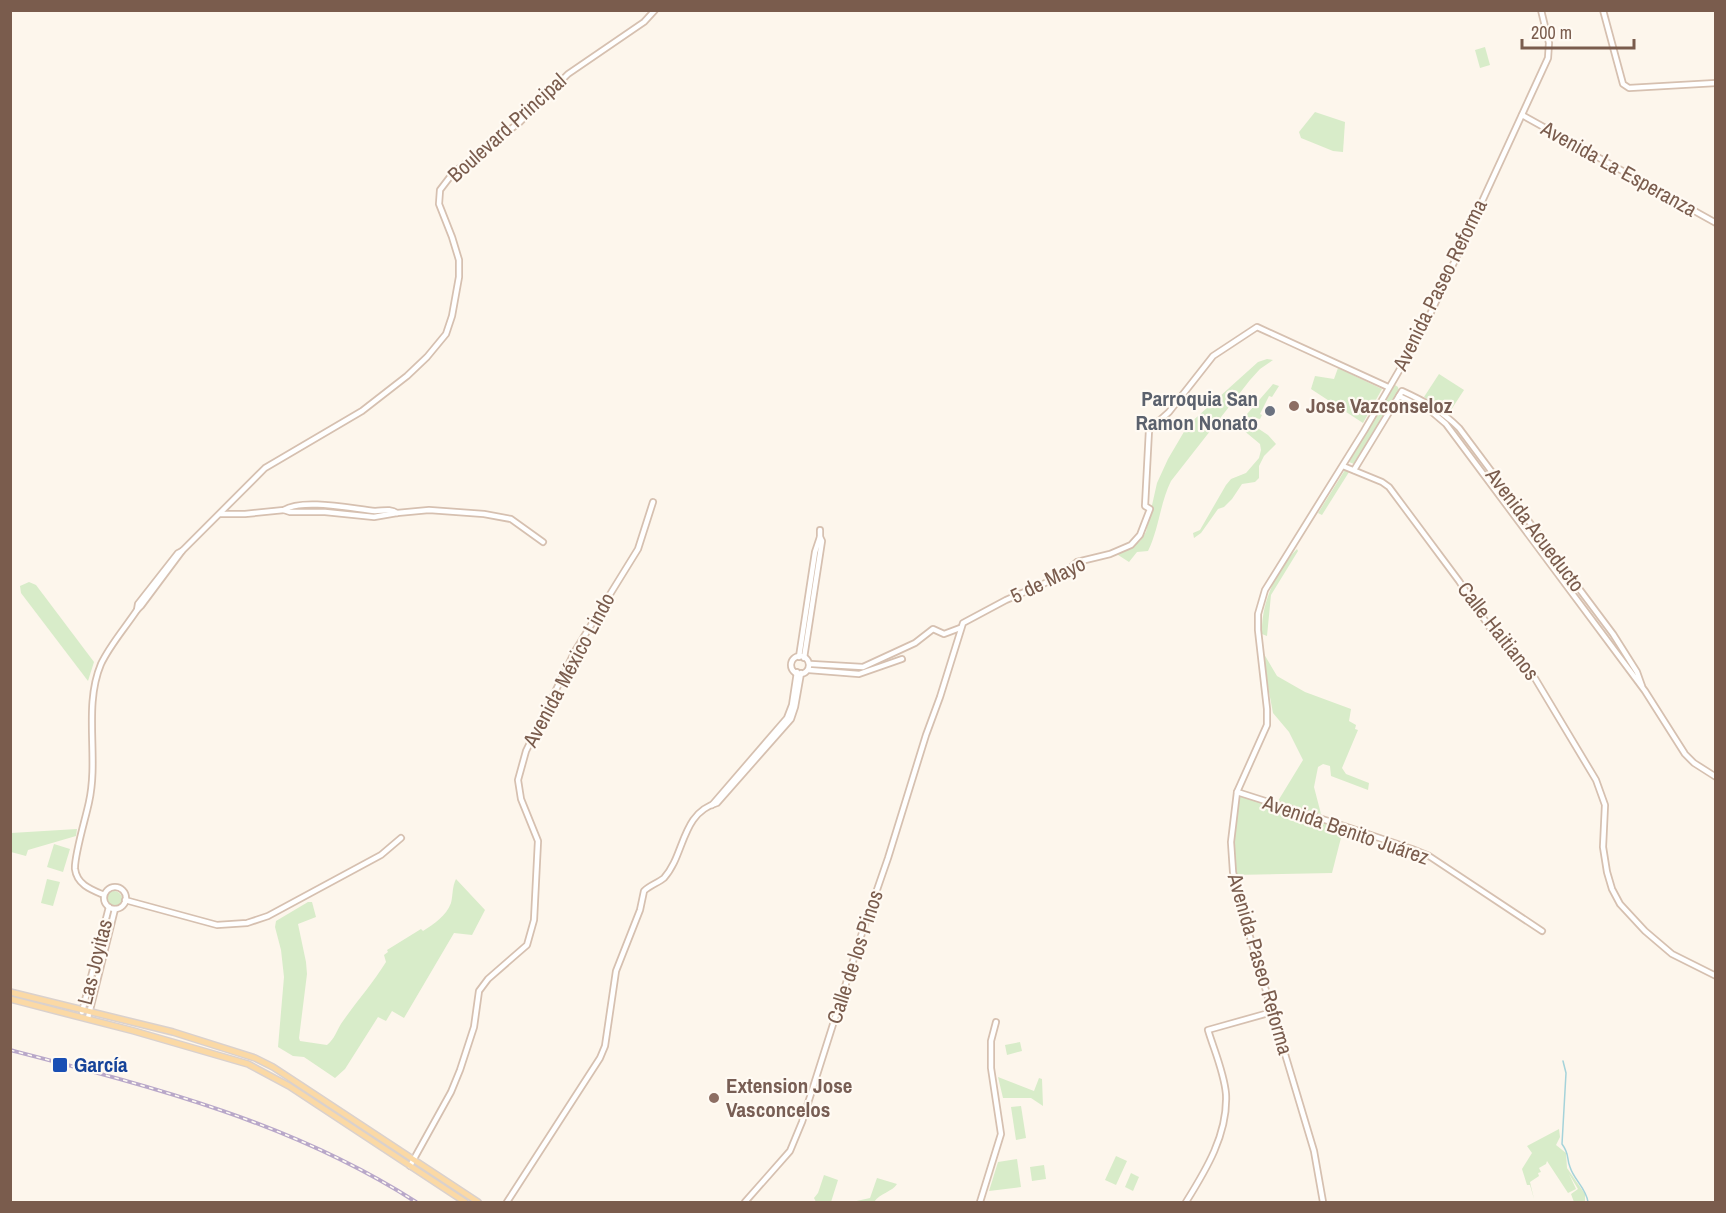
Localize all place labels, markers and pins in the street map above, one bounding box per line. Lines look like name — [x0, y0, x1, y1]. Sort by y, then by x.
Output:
place label: Parroquia San Ramon Nonato — [1136, 384, 1258, 437]
place label: Jose Vazconseloz — [1306, 391, 1453, 420]
marker: Jose Vazconseloz — [1287, 399, 1301, 413]
marker: Parroquia San Ramon Nonato — [1263, 404, 1277, 418]
place label: García — [74, 1050, 128, 1079]
marker: García — [51, 1056, 69, 1074]
place label: Extension Jose Vasconcelos — [726, 1071, 852, 1124]
marker: Extension Jose Vasconcelos — [707, 1091, 721, 1105]

